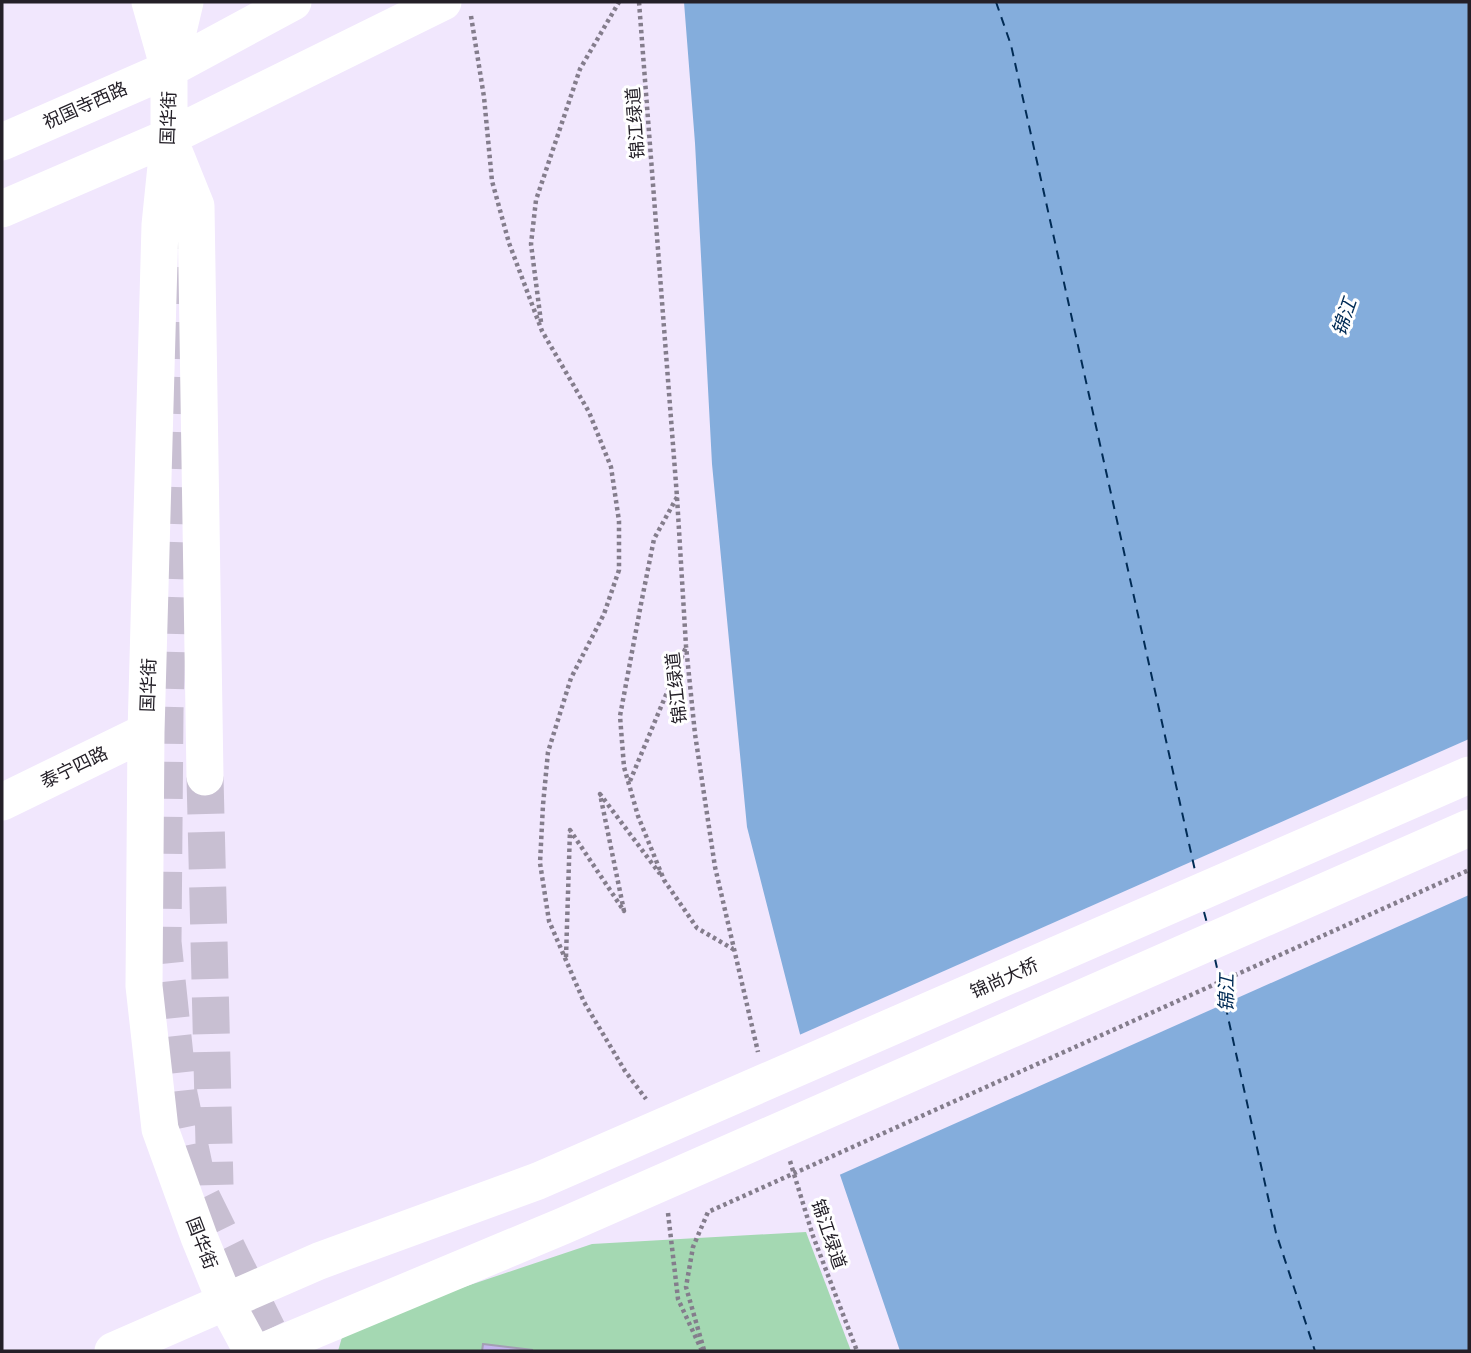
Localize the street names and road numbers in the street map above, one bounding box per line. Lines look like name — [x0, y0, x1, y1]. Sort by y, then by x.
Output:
street label: 祝国寺西路 — [39, 76, 131, 134]
street label: 锦江绿道 — [621, 86, 649, 160]
street label: 国华街 — [156, 91, 180, 145]
street label: 锦江绿道 — [661, 651, 691, 725]
street label: 国华街 — [136, 658, 160, 712]
street label: 泰宁四路 — [37, 741, 111, 793]
street label: 锦尚大桥 — [966, 953, 1042, 1003]
street label: 锦江绿道 — [806, 1196, 852, 1272]
street label: 国华街 — [182, 1214, 222, 1272]

